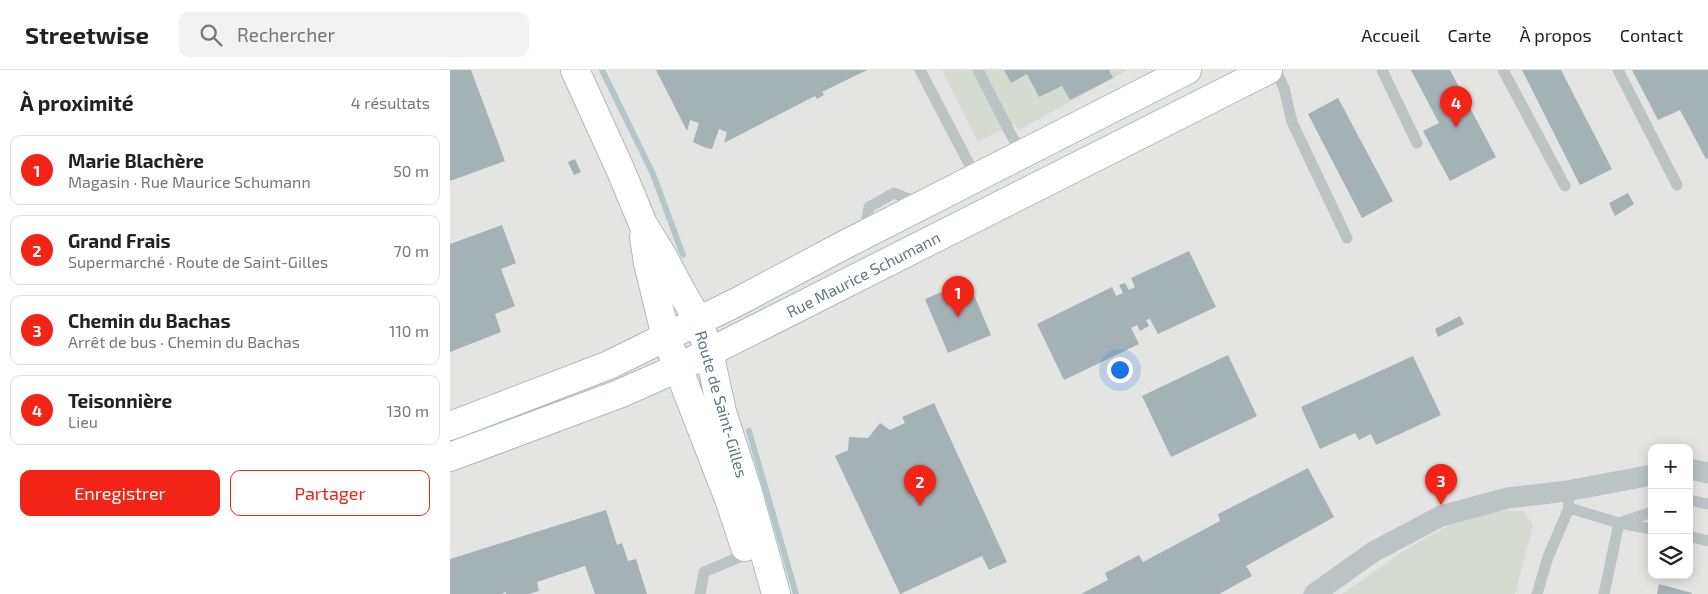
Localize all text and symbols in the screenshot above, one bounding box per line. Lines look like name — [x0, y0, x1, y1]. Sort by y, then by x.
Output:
search box — [179, 12, 529, 57]
text: Streetwise — [25, 20, 149, 49]
icon: search — [197, 21, 225, 49]
text: Rechercher — [237, 23, 335, 46]
text: Accueil — [1361, 24, 1420, 46]
text: Carte — [1448, 24, 1491, 46]
text: À propos — [1519, 24, 1592, 46]
text: Contact — [1620, 24, 1683, 46]
pin: 4 — [1440, 86, 1472, 127]
text: À proximité — [20, 90, 134, 115]
text: 4 résultats — [351, 93, 430, 112]
text: Marie Blachère — [68, 149, 204, 172]
text: 1 — [34, 161, 40, 180]
text: 50 m — [393, 161, 429, 180]
text: Magasin · Rue Maurice Schumann — [68, 172, 311, 191]
street label: Rue Maurice Schumann — [783, 227, 943, 321]
text: Grand Frais — [68, 229, 171, 252]
text: 2 — [32, 241, 42, 260]
text: 70 m — [394, 241, 429, 260]
text: Supermarché · Route de Saint-Gilles — [68, 252, 328, 271]
pin: 1 — [942, 276, 974, 317]
text: Chemin du Bachas — [68, 309, 231, 332]
text: 3 — [32, 321, 42, 340]
text: 110 m — [389, 321, 429, 340]
street label: Route de Saint-Gilles — [692, 328, 752, 480]
text: Arrêt de bus · Chemin du Bachas — [68, 332, 300, 351]
your location — [1107, 357, 1133, 383]
text: Teisonnière — [68, 389, 172, 412]
text: 4 — [32, 401, 42, 420]
text: 130 m — [387, 401, 429, 420]
text: Lieu — [68, 412, 98, 431]
map controls — [1648, 444, 1693, 579]
button: + — [1648, 444, 1693, 489]
pin: 3 — [1425, 464, 1457, 505]
pin: 2 — [904, 465, 936, 506]
button: Enregistrer — [20, 470, 220, 516]
button: Partager — [230, 470, 430, 516]
button: − — [1648, 489, 1693, 534]
button: layers — [1648, 534, 1693, 579]

